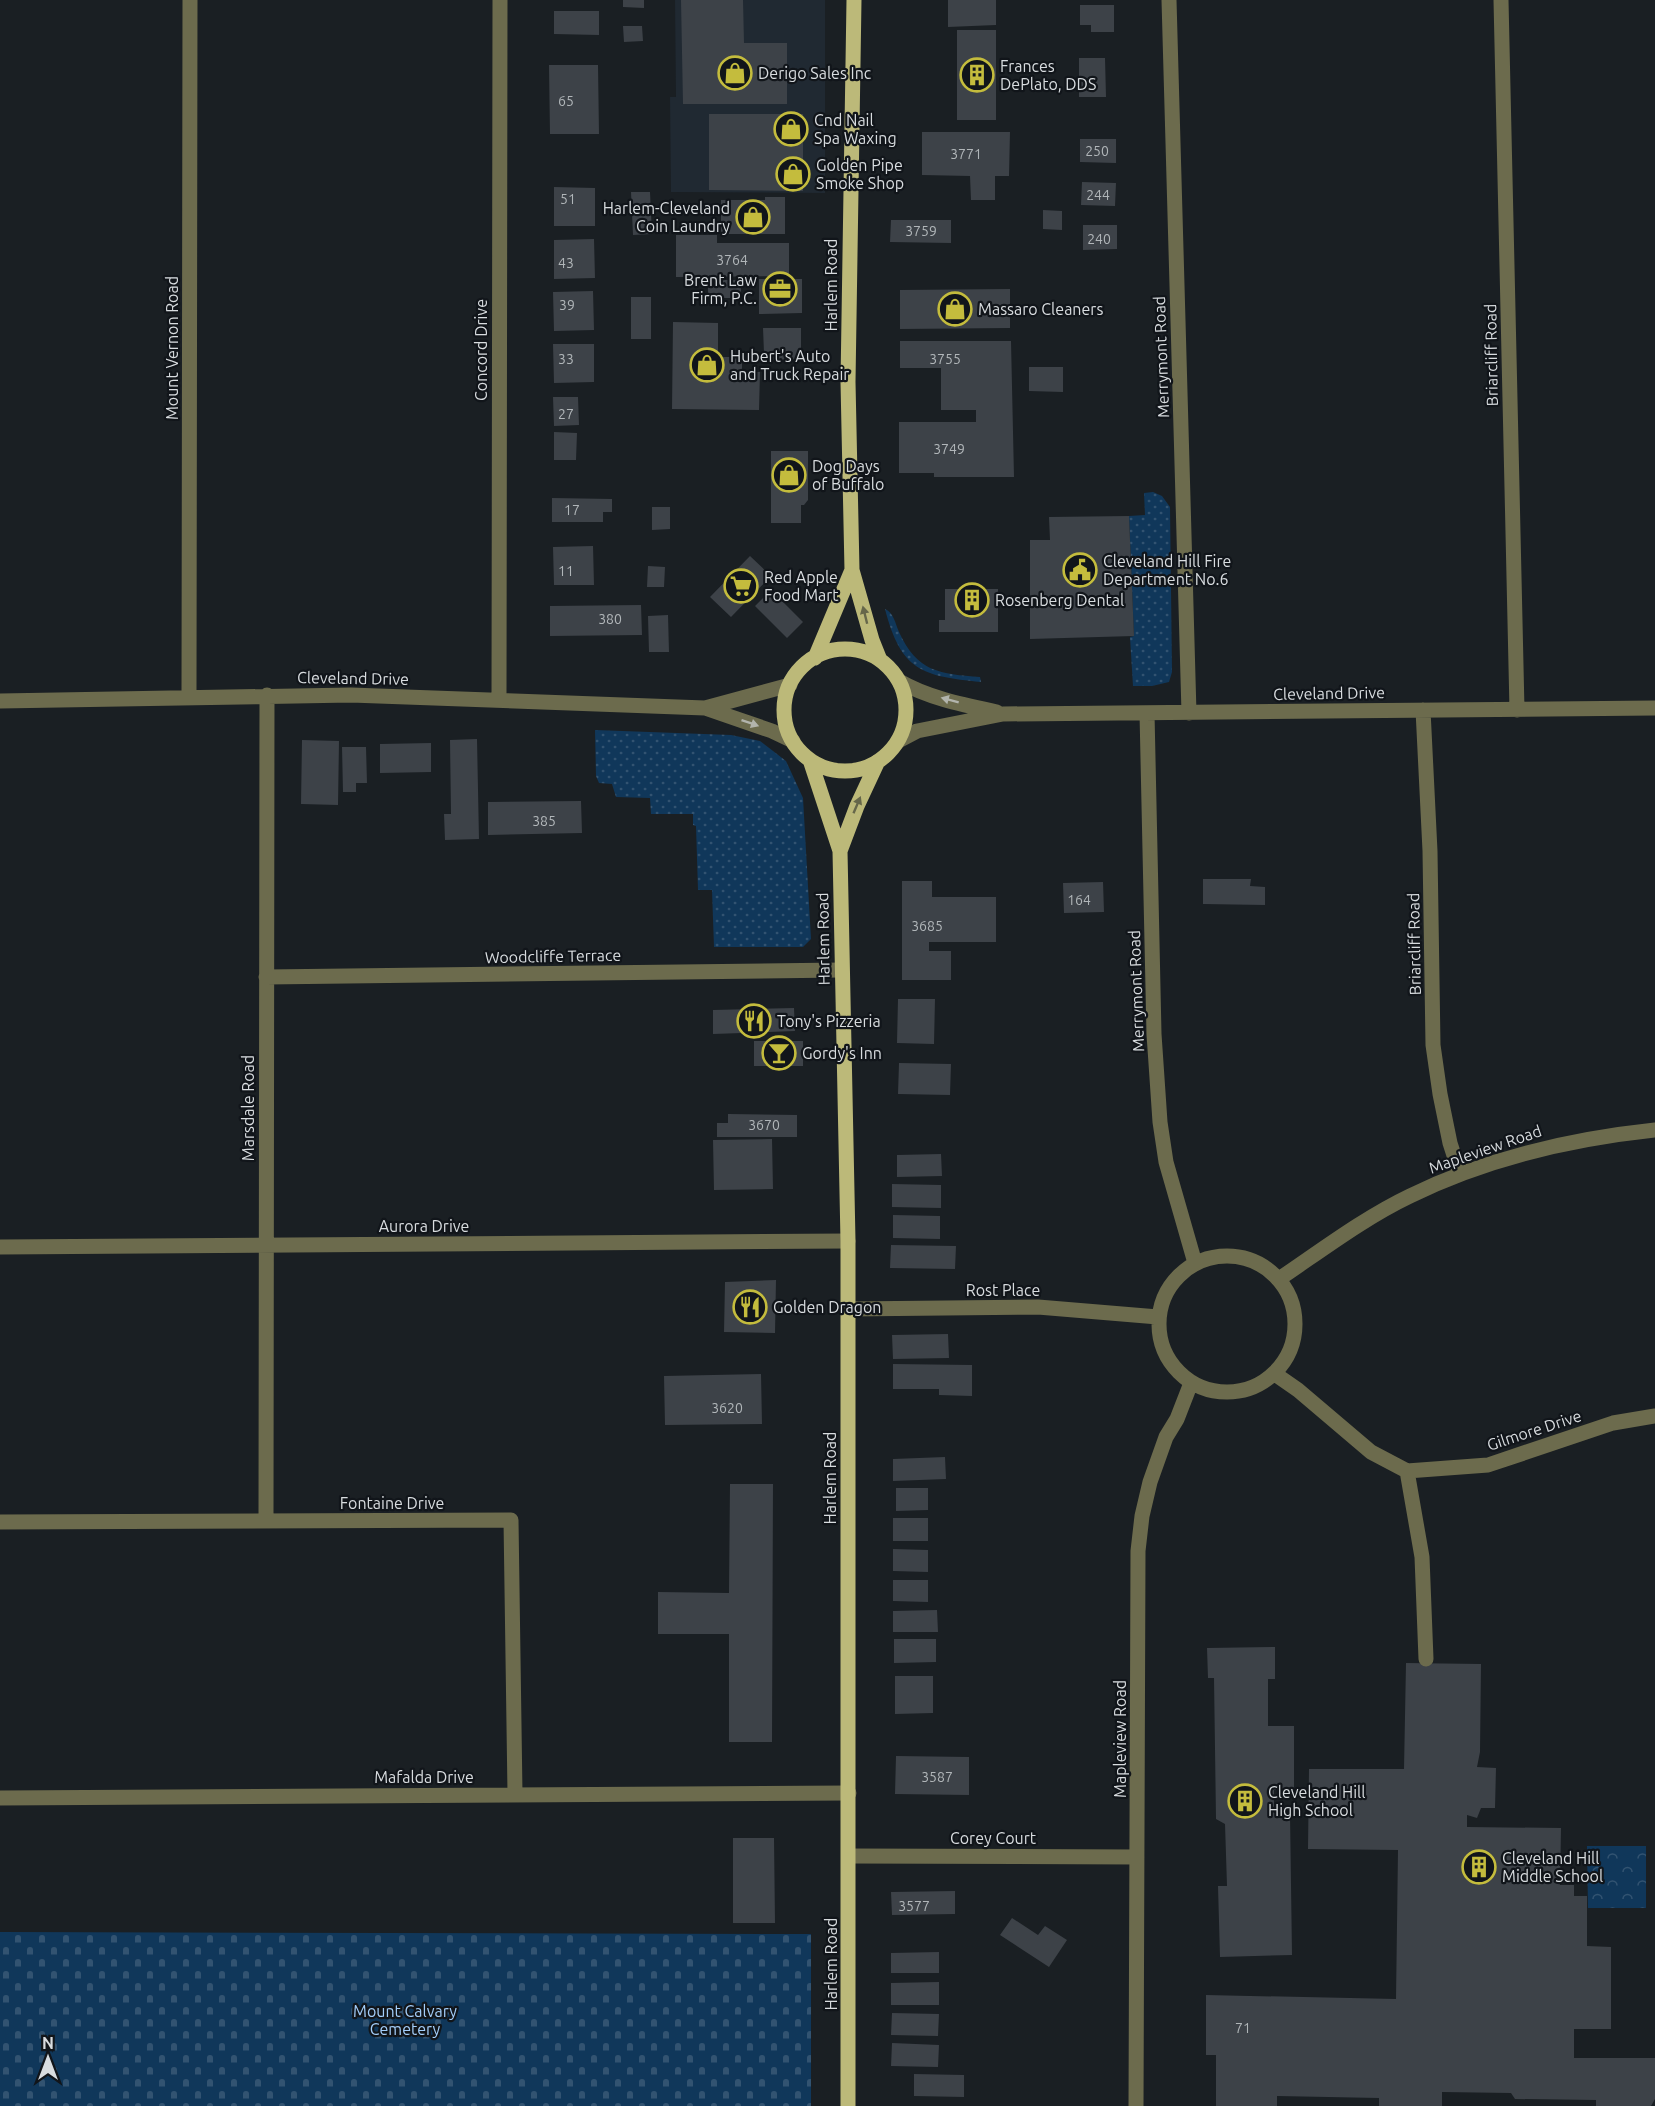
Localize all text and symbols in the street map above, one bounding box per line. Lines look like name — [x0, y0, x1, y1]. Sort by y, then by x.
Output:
shop icon: Derigo Sales Inc — [717, 55, 753, 91]
building icon: Frances DePlato, DDS — [959, 57, 995, 93]
place label: Frances DePlato, DDS — [1000, 57, 1096, 93]
place label: Derigo Sales Inc — [758, 64, 872, 82]
house number: 65 — [558, 93, 574, 109]
shop icon: Cnd Nail Spa Waxing — [773, 111, 809, 147]
place label: Cnd Nail Spa Waxing — [814, 111, 897, 147]
house number: 250 — [1085, 143, 1109, 159]
house number: 3771 — [950, 146, 982, 162]
shop icon: Golden Pipe Smoke Shop — [775, 156, 811, 192]
place label: Golden Pipe Smoke Shop — [816, 156, 904, 192]
house number: 244 — [1086, 187, 1110, 203]
house number: 51 — [560, 191, 576, 207]
place label: Harlem-Cleveland Coin Laundry — [603, 199, 730, 235]
shop icon: Harlem-Cleveland Coin Laundry — [735, 199, 771, 235]
house number: 3759 — [905, 223, 937, 239]
house number: 240 — [1087, 231, 1111, 247]
street label: Harlem Road — [822, 239, 840, 331]
house number: 3764 — [716, 252, 748, 268]
house number: 43 — [558, 255, 574, 271]
place label: Brent Law Firm, P.C. — [684, 271, 758, 307]
office icon: Brent Law Firm, P.C. — [762, 271, 798, 307]
street label: Mount Vernon Road — [163, 276, 181, 420]
shop icon: Massaro Cleaners — [937, 291, 973, 327]
street label: Merrymont Road — [1150, 296, 1172, 418]
house number: 39 — [559, 297, 575, 313]
street label: Concord Drive — [472, 299, 490, 401]
place label: Massaro Cleaners — [978, 300, 1103, 318]
street label: Briarcliff Road — [1481, 304, 1501, 406]
shop icon: Hubert's Auto and Truck Repair — [689, 347, 725, 383]
place label: Hubert's Auto and Truck Repair — [730, 347, 849, 383]
house number: 33 — [558, 351, 574, 367]
house number: 3755 — [929, 351, 961, 367]
house number: 27 — [558, 406, 574, 422]
house number: 3749 — [933, 441, 965, 457]
shop icon: Dog Days of Buffalo — [771, 457, 807, 493]
place label: Dog Days of Buffalo — [812, 457, 884, 493]
house number: 17 — [564, 502, 580, 518]
public building icon: Cleveland Hill Fire Department No.6 — [1062, 552, 1098, 588]
place label: Cleveland Hill Fire Department No.6 — [1103, 552, 1231, 588]
house number: 11 — [558, 563, 574, 579]
supermarket icon: Red Apple Food Mart — [723, 568, 759, 604]
place label: Red Apple Food Mart — [764, 568, 839, 604]
building icon: Rosenberg Dental — [954, 582, 990, 618]
place label: Rosenberg Dental — [995, 591, 1124, 609]
one-way arrow — [860, 606, 870, 624]
house number: 380 — [598, 611, 622, 627]
street label: Cleveland Drive — [297, 668, 409, 688]
street label: Cleveland Drive — [1273, 683, 1385, 703]
one-way arrow — [941, 695, 959, 704]
one-way arrow — [741, 718, 759, 728]
one-way arrow — [853, 797, 862, 814]
house number: 385 — [532, 813, 556, 829]
street label: Harlem Road — [813, 892, 833, 986]
house number: 164 — [1067, 892, 1091, 908]
street label: Briarcliff Road — [1404, 893, 1424, 995]
house number: 3685 — [911, 918, 943, 934]
street label: Merrymont Road — [1125, 930, 1147, 1052]
street label: Woodcliffe Terrace — [485, 946, 621, 966]
restaurant icon: Tony's Pizzeria — [736, 1003, 772, 1039]
place label: Tony's Pizzeria — [777, 1012, 881, 1030]
bar icon: Gordy's Inn — [761, 1035, 797, 1071]
place label: Gordy's Inn — [802, 1044, 882, 1062]
street label: Marsdale Road — [239, 1055, 257, 1161]
house number: 3670 — [748, 1117, 780, 1133]
street label: Mapleview Road — [1426, 1121, 1544, 1177]
street label: Aurora Drive — [379, 1217, 469, 1235]
street label: Rost Place — [966, 1281, 1040, 1299]
restaurant icon: Golden Dragon — [732, 1289, 768, 1325]
place label: Golden Dragon — [773, 1298, 881, 1316]
house number: 3620 — [711, 1400, 743, 1416]
street label: Gilmore Drive — [1485, 1406, 1583, 1454]
street label: Harlem Road — [821, 1432, 839, 1524]
street label: Fontaine Drive — [340, 1494, 444, 1512]
street label: Mapleview Road — [1111, 1680, 1129, 1798]
street label: Mafalda Drive — [374, 1768, 474, 1786]
house number: 3587 — [921, 1769, 953, 1785]
building icon: Cleveland Hill High School — [1227, 1783, 1263, 1819]
place label: Cleveland Hill High School — [1268, 1783, 1365, 1819]
street label: Corey Court — [950, 1829, 1037, 1847]
building icon: Cleveland Hill Middle School — [1461, 1849, 1497, 1885]
place label: Cleveland Hill Middle School — [1502, 1849, 1603, 1885]
house number: 3577 — [898, 1898, 930, 1914]
street label: Harlem Road — [822, 1918, 840, 2010]
park label: Mount Calvary Cemetery — [353, 2002, 457, 2038]
house number: 71 — [1235, 2020, 1251, 2036]
north arrow — [18, 2028, 78, 2088]
text: N — [42, 2034, 54, 2052]

